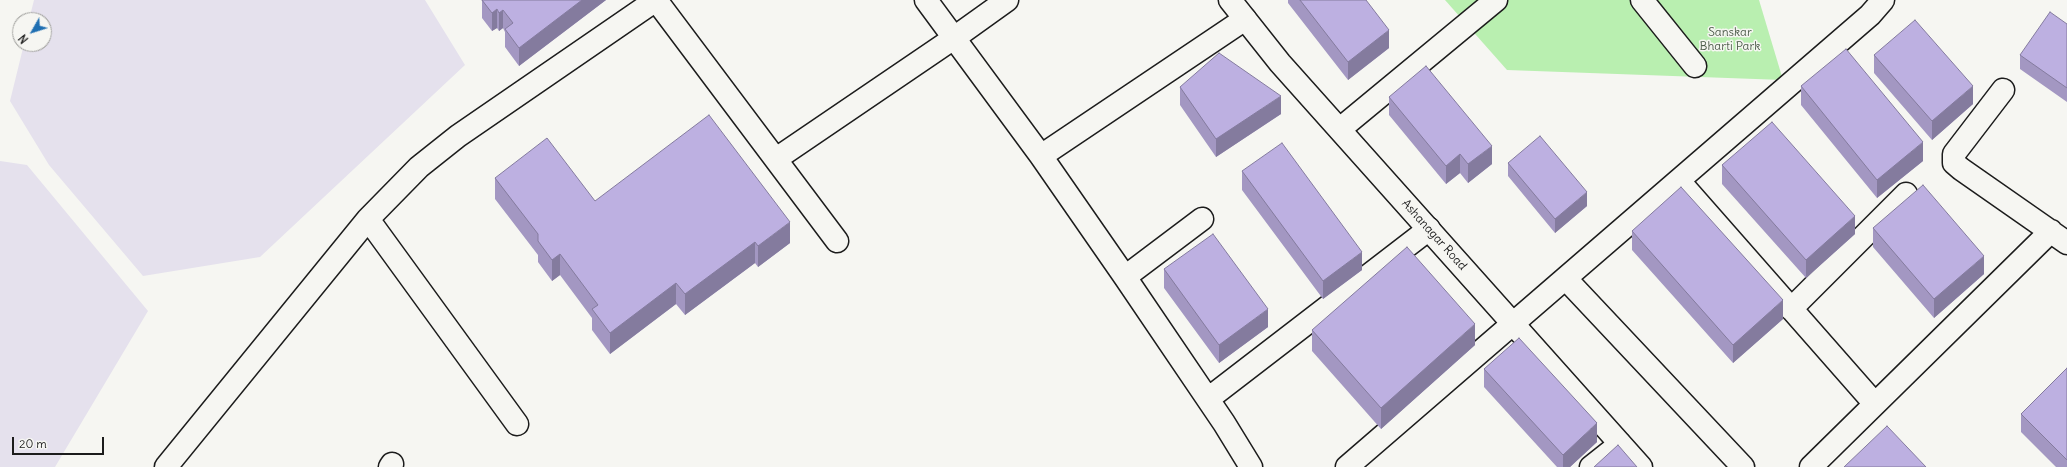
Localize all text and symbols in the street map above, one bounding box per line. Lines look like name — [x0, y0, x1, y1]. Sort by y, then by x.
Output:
north arrow — [12, 12, 52, 52]
park label: Sanskar Bharti Park — [1700, 26, 1760, 54]
text: N — [16, 32, 31, 46]
street label: Ashanagar Road — [1398, 197, 1470, 273]
scale bar — [14, 429, 106, 455]
text: 20 m — [19, 436, 47, 451]

